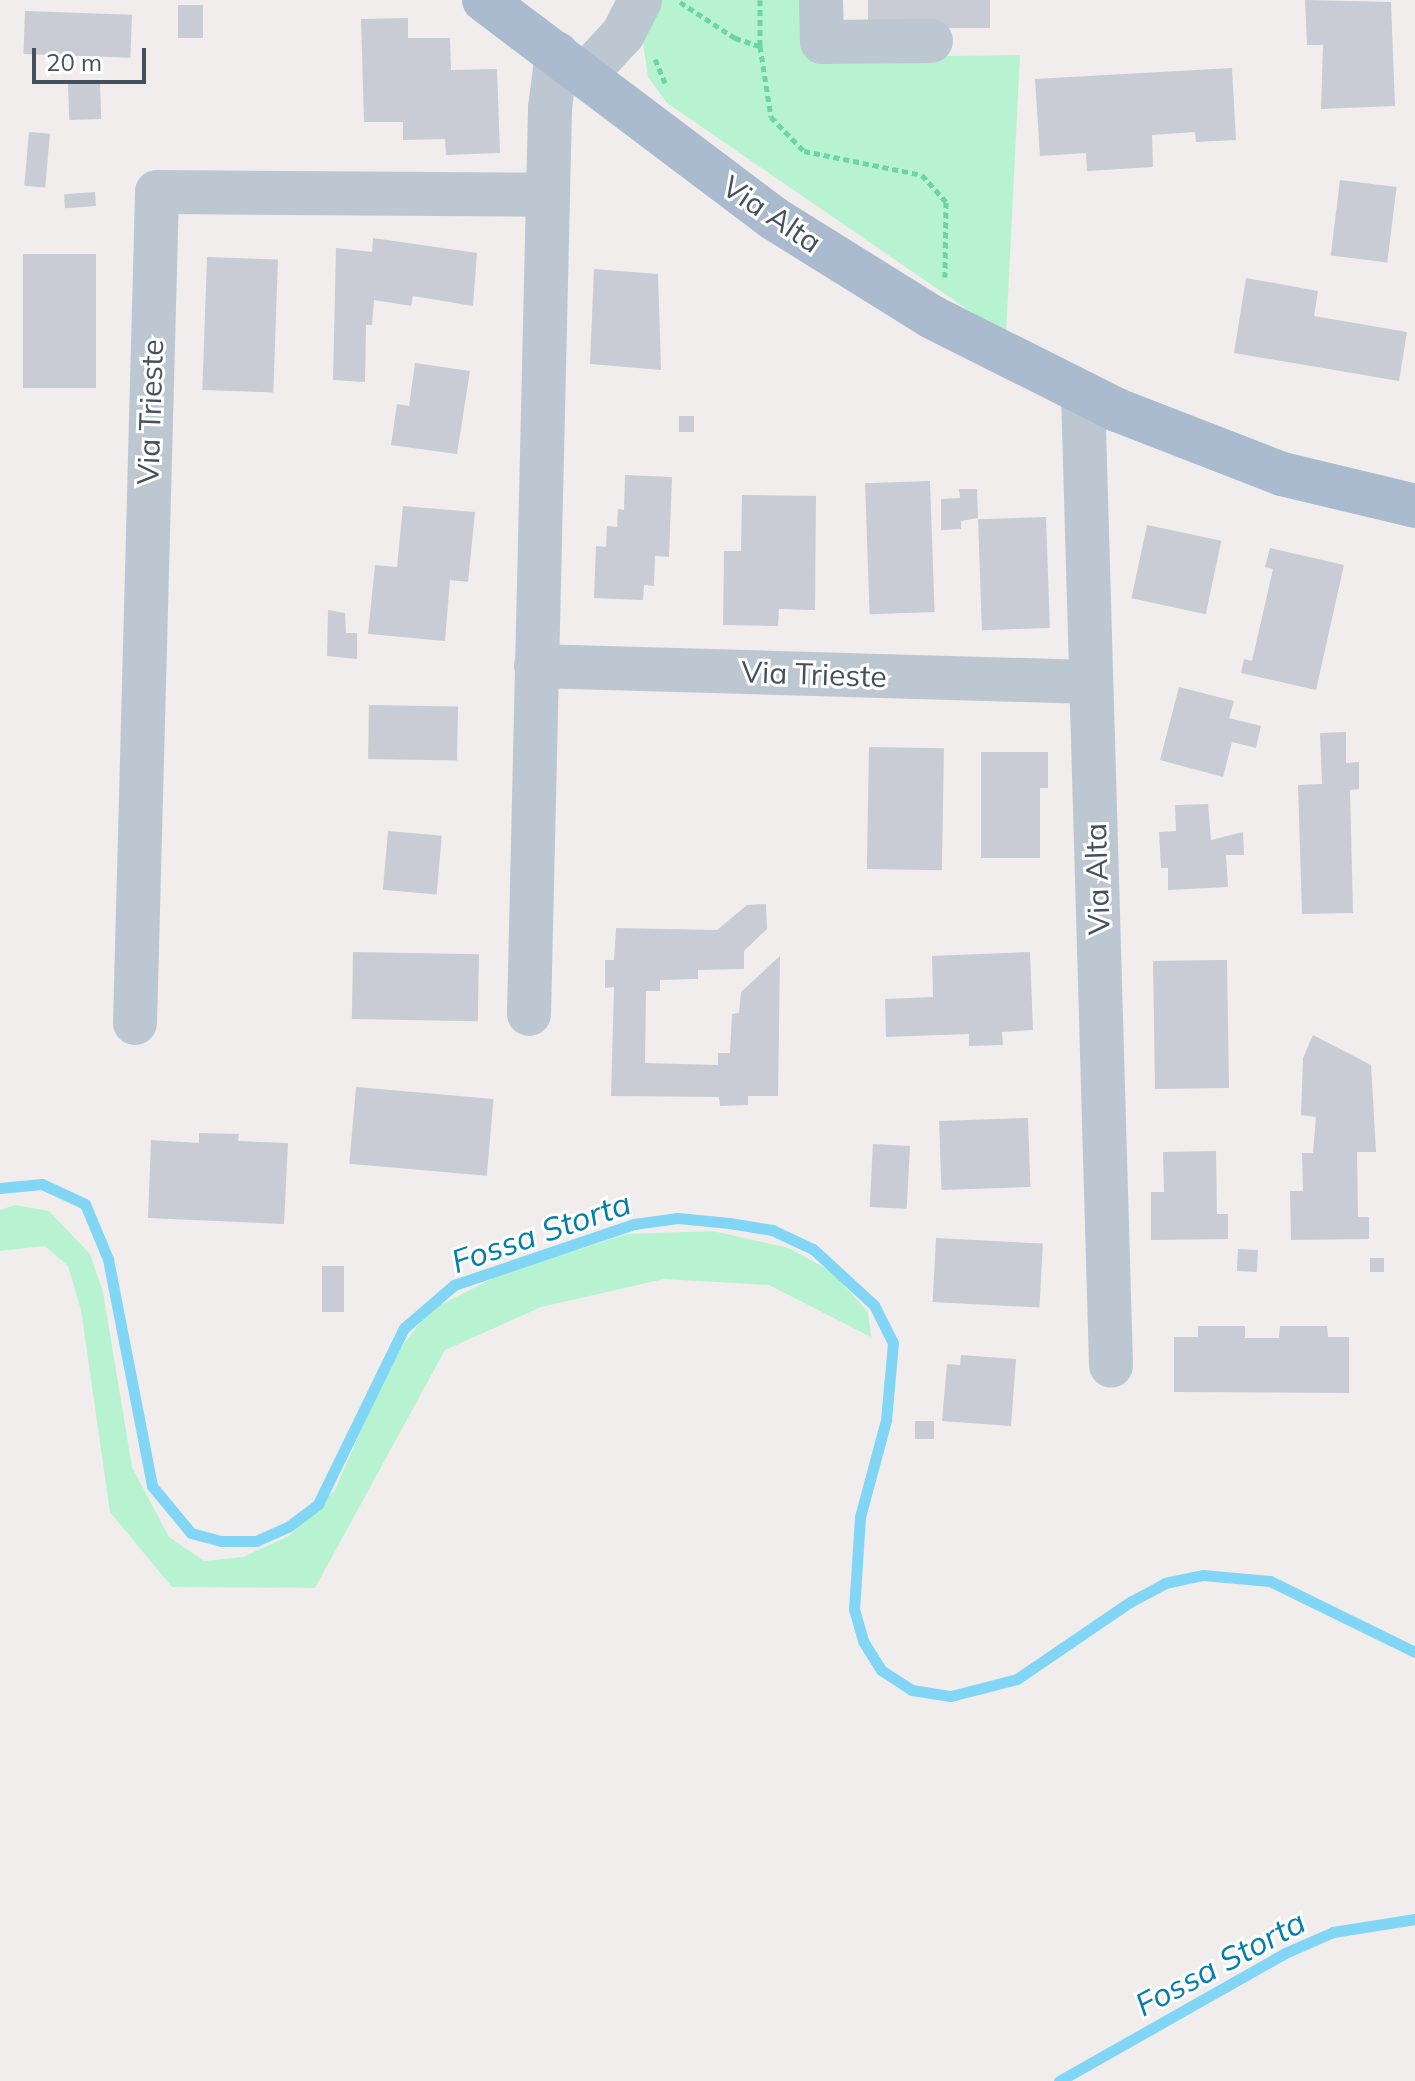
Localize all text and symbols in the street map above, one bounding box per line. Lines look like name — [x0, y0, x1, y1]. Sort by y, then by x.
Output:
scale bar — [36, 32, 150, 82]
text: 20 m — [46, 47, 102, 77]
street label: Via Alta — [716, 168, 828, 260]
street label: Via Trieste — [129, 339, 171, 485]
street label: Via Trieste — [741, 653, 887, 695]
street label: Via Alta — [1077, 823, 1117, 935]
water label: Fossa Storta — [446, 1183, 636, 1281]
water label: Fossa Storta — [1128, 1902, 1312, 2024]

